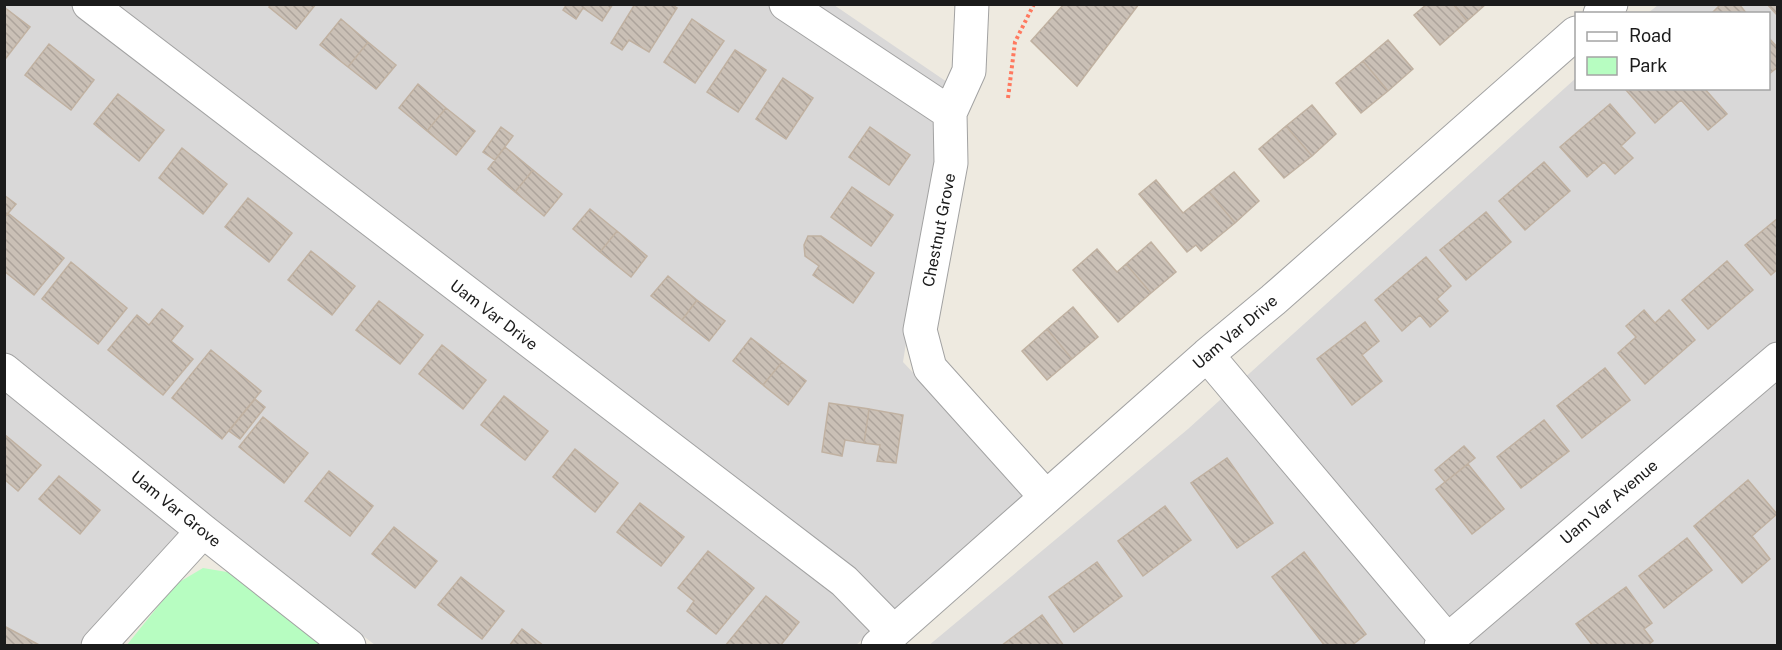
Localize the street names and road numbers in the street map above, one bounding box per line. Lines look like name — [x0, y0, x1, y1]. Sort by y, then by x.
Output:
street label: Chestnut Grove — [919, 171, 959, 289]
street label: Uam Var Drive — [446, 276, 542, 354]
street label: Uam Var Drive — [1189, 291, 1281, 373]
street label: Uam Var Avenue — [1556, 456, 1662, 548]
street label: Uam Var Grove — [127, 467, 225, 551]

